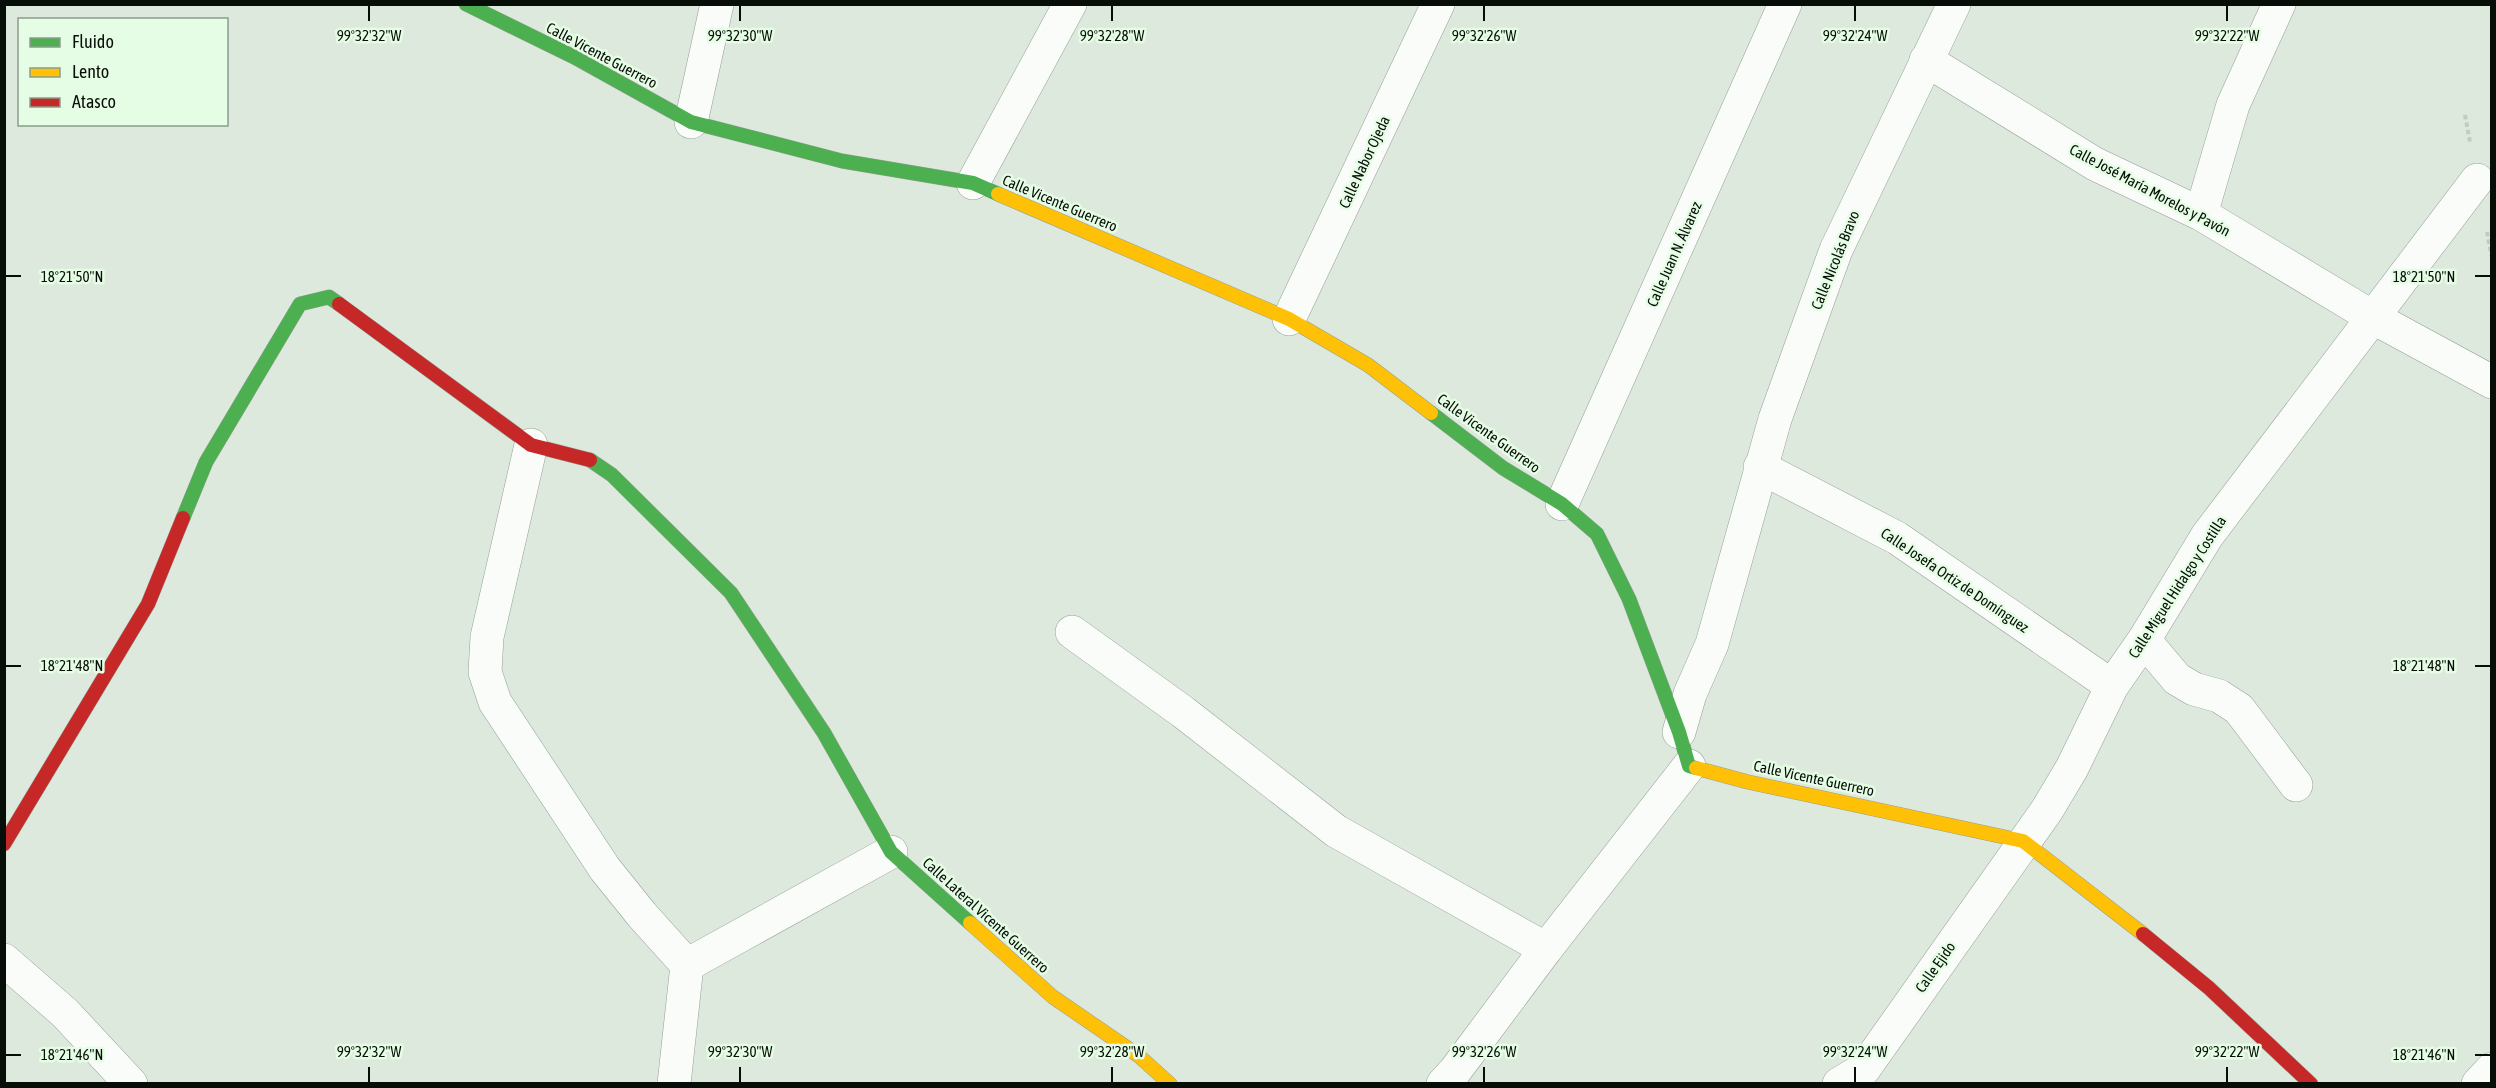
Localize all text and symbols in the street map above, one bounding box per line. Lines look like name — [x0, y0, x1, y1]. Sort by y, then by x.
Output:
legend — [18, 18, 228, 126]
street label: Calle Vicente Guerrero — [544, 19, 660, 91]
text: 99°32'32"W — [337, 27, 401, 44]
text: 99°32'30"W — [708, 27, 772, 44]
text: 99°32'28"W — [1080, 27, 1144, 44]
text: 99°32'26"W — [1452, 27, 1516, 44]
text: 99°32'24"W — [1823, 27, 1887, 44]
text: 99°32'22"W — [2195, 27, 2259, 44]
text: Fluido — [72, 31, 114, 52]
text: Lento — [72, 61, 109, 82]
text: Atasco — [72, 91, 116, 112]
street label: Calle Nabor Ojeda — [1335, 113, 1393, 211]
street label: Calle José María Morelos y Pavón — [2067, 140, 2233, 240]
street label: Calle Vicente Guerrero — [1000, 171, 1120, 235]
street label: Calle Juan N. Álvarez — [1643, 198, 1705, 309]
street label: Calle Nicolás Bravo — [1807, 208, 1863, 312]
text: 18°21'50"N — [41, 268, 103, 285]
text: 18°21'50"N — [2393, 268, 2455, 285]
street label: Calle Vicente Guerrero — [1434, 390, 1544, 476]
street label: Calle Miguel Hidalgo y Costilla — [2125, 513, 2229, 661]
street label: Calle Josefa Ortiz de Domínguez — [1878, 524, 2033, 636]
text: 18°21'48"N — [41, 657, 103, 674]
text: 18°21'48"N — [2393, 657, 2455, 674]
street label: Calle Vicente Guerrero — [1752, 757, 1876, 799]
street label: Calle Lateral Vicente Guerrero — [919, 854, 1053, 976]
street label: Calle Ejido — [1911, 938, 1959, 996]
text: 99°32'32"W — [337, 1043, 401, 1060]
text: 99°32'30"W — [708, 1043, 772, 1060]
text: 99°32'28"W — [1080, 1043, 1144, 1060]
text: 99°32'26"W — [1452, 1043, 1516, 1060]
text: 99°32'24"W — [1823, 1043, 1887, 1060]
text: 99°32'22"W — [2195, 1043, 2259, 1060]
text: 18°21'46"N — [41, 1046, 103, 1063]
text: 18°21'46"N — [2393, 1046, 2455, 1063]

